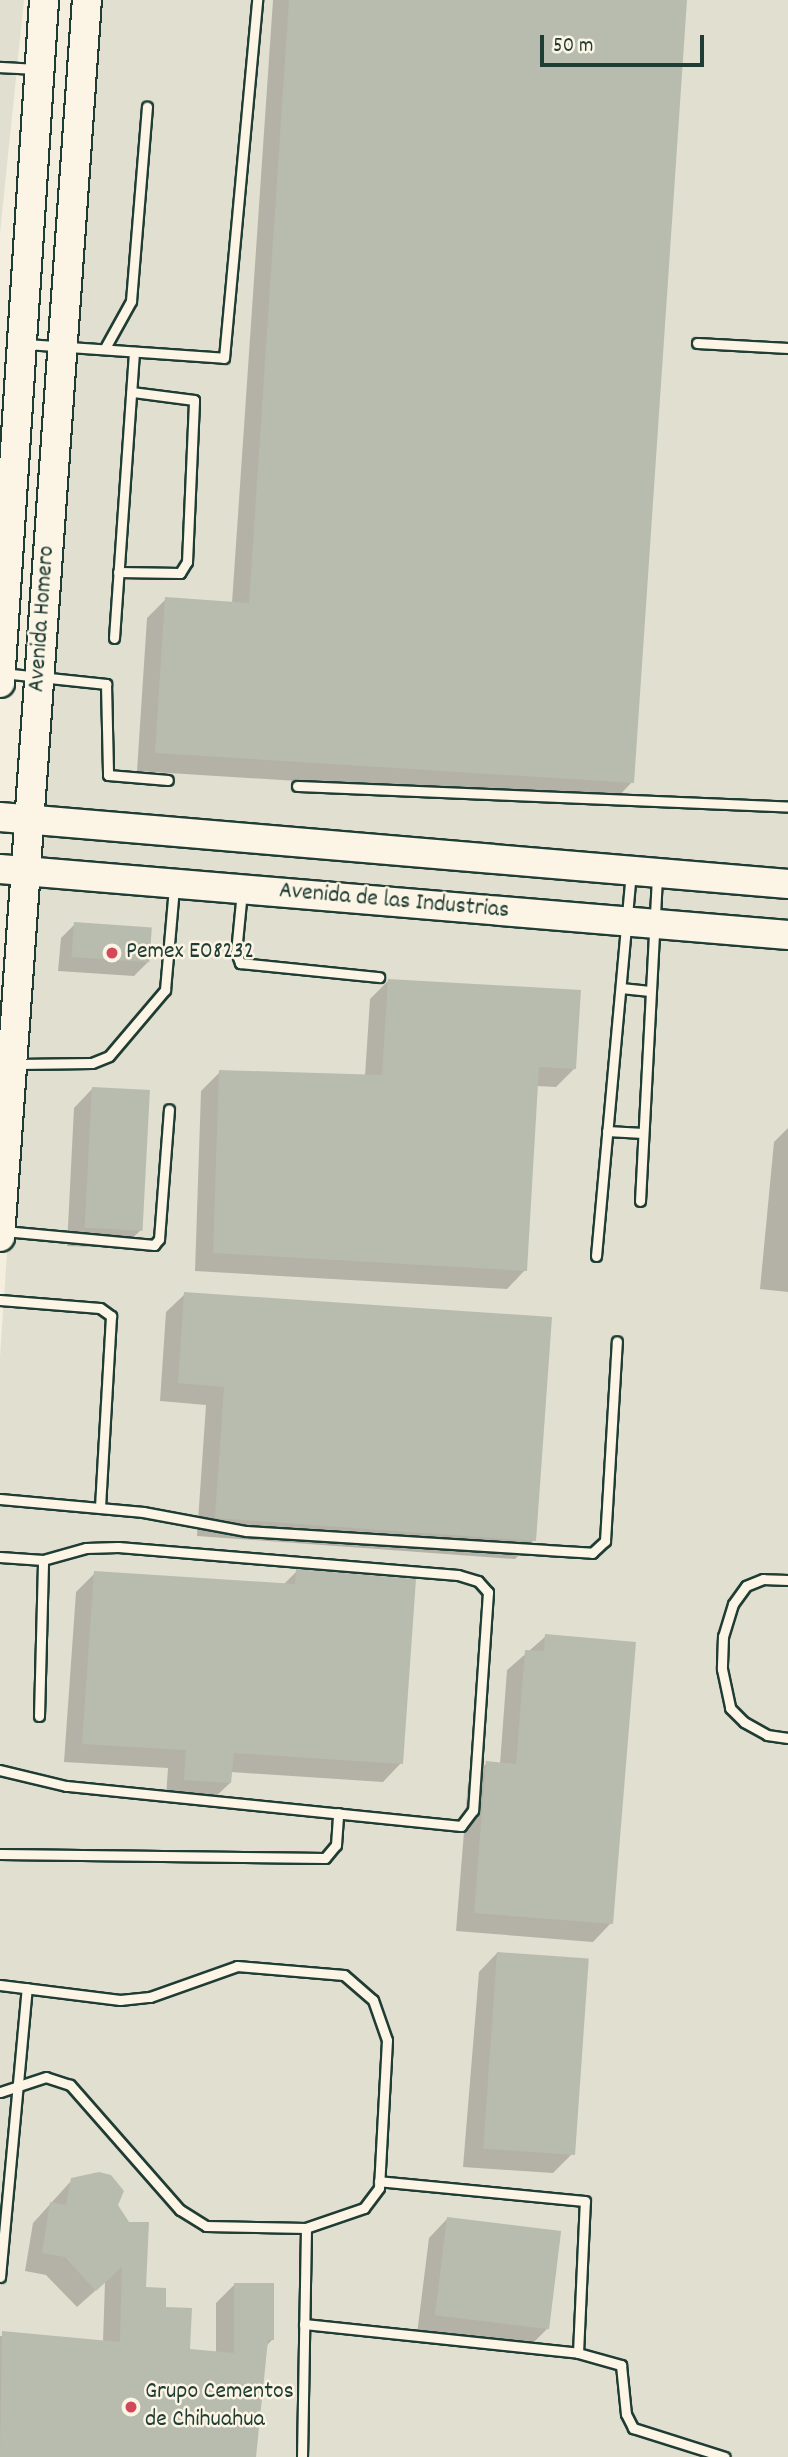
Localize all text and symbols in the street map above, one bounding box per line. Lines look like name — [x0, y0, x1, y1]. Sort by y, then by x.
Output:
scale bar — [543, 21, 708, 65]
text: 50 m — [553, 32, 593, 62]
street label: Avenida Homero — [24, 545, 62, 693]
street label: Avenida de las Industrias — [278, 878, 510, 926]
place label: Pemex E08232 — [126, 939, 254, 967]
marker: Pemex E08232 — [104, 945, 120, 961]
place label: Grupo Cementos de Chihuahua — [145, 2379, 294, 2435]
marker: Grupo Cementos de Chihuahua — [123, 2399, 139, 2415]

